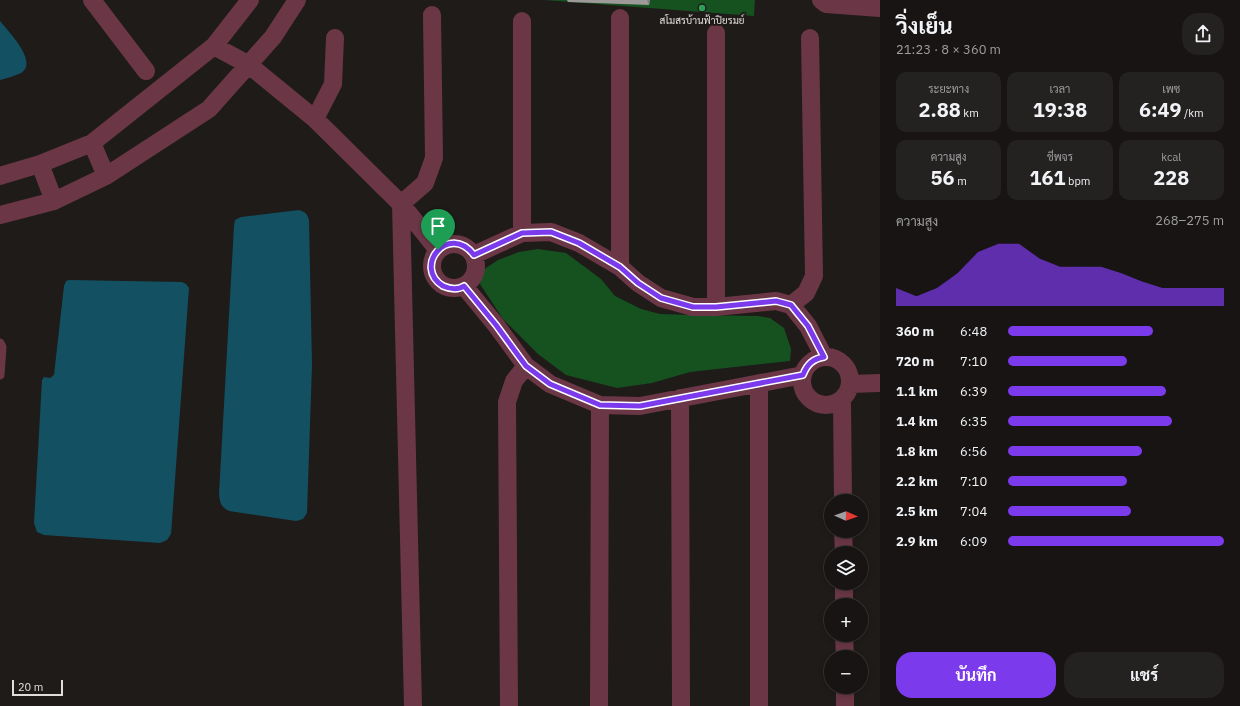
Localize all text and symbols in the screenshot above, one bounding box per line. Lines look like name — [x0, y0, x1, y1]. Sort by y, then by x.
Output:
marker: สโมสรบ้านฟ้าปิยรมย์ — [697, 3, 707, 13]
text: วิ่งเย็น — [896, 11, 953, 40]
place label: สโมสรบ้านฟ้าปิยรมย์ — [659, 13, 745, 27]
button: share — [1182, 13, 1224, 55]
text: 21:23 · 8 × 360 m — [896, 41, 1001, 58]
text: ระยะทาง — [928, 82, 969, 96]
text: เวลา — [1050, 82, 1070, 96]
text: เพซ — [1162, 82, 1180, 96]
text: 2.88 — [919, 96, 961, 123]
text: 19:38 — [1033, 96, 1087, 123]
text: 6:49 — [1139, 96, 1182, 123]
text: km — [961, 106, 979, 120]
text: /km — [1182, 106, 1204, 120]
text: ความสูง — [931, 150, 967, 164]
text: ชีพจร — [1047, 150, 1073, 164]
text: kcal — [1161, 150, 1181, 164]
text: 56 — [931, 164, 955, 191]
text: 161 — [1030, 164, 1066, 191]
text: 228 — [1153, 164, 1189, 191]
text: m — [955, 174, 967, 188]
text: bpm — [1066, 174, 1090, 188]
pin — [421, 209, 455, 250]
text: 268–275 m — [1155, 212, 1224, 229]
text: ความสูง — [896, 213, 938, 230]
icon: arrive — [427, 215, 449, 237]
text: 360 m — [896, 323, 934, 340]
text: 6:48 — [960, 323, 987, 340]
text: 720 m — [896, 353, 934, 370]
text: 7:10 — [960, 353, 987, 370]
text: 1.1 km — [896, 383, 938, 400]
text: 6:39 — [960, 383, 987, 400]
text: 1.4 km — [896, 413, 938, 430]
text: 6:35 — [960, 413, 987, 430]
text: 1.8 km — [896, 443, 938, 460]
text: 6:56 — [960, 443, 987, 460]
text: 2.2 km — [896, 473, 938, 490]
text: 7:10 — [960, 473, 987, 490]
north arrow — [824, 494, 868, 538]
map controls — [824, 494, 868, 694]
text: 2.5 km — [896, 503, 938, 520]
text: 7:04 — [960, 503, 987, 520]
text: 2.9 km — [896, 533, 938, 550]
text: 6:09 — [960, 533, 987, 550]
button: layers — [824, 546, 868, 590]
button: + — [824, 598, 868, 642]
button: − — [824, 650, 868, 694]
button: บันทึก — [896, 652, 1056, 698]
button: แชร์ — [1064, 652, 1224, 698]
scale bar — [12, 678, 63, 697]
text: 20 m — [18, 680, 43, 694]

